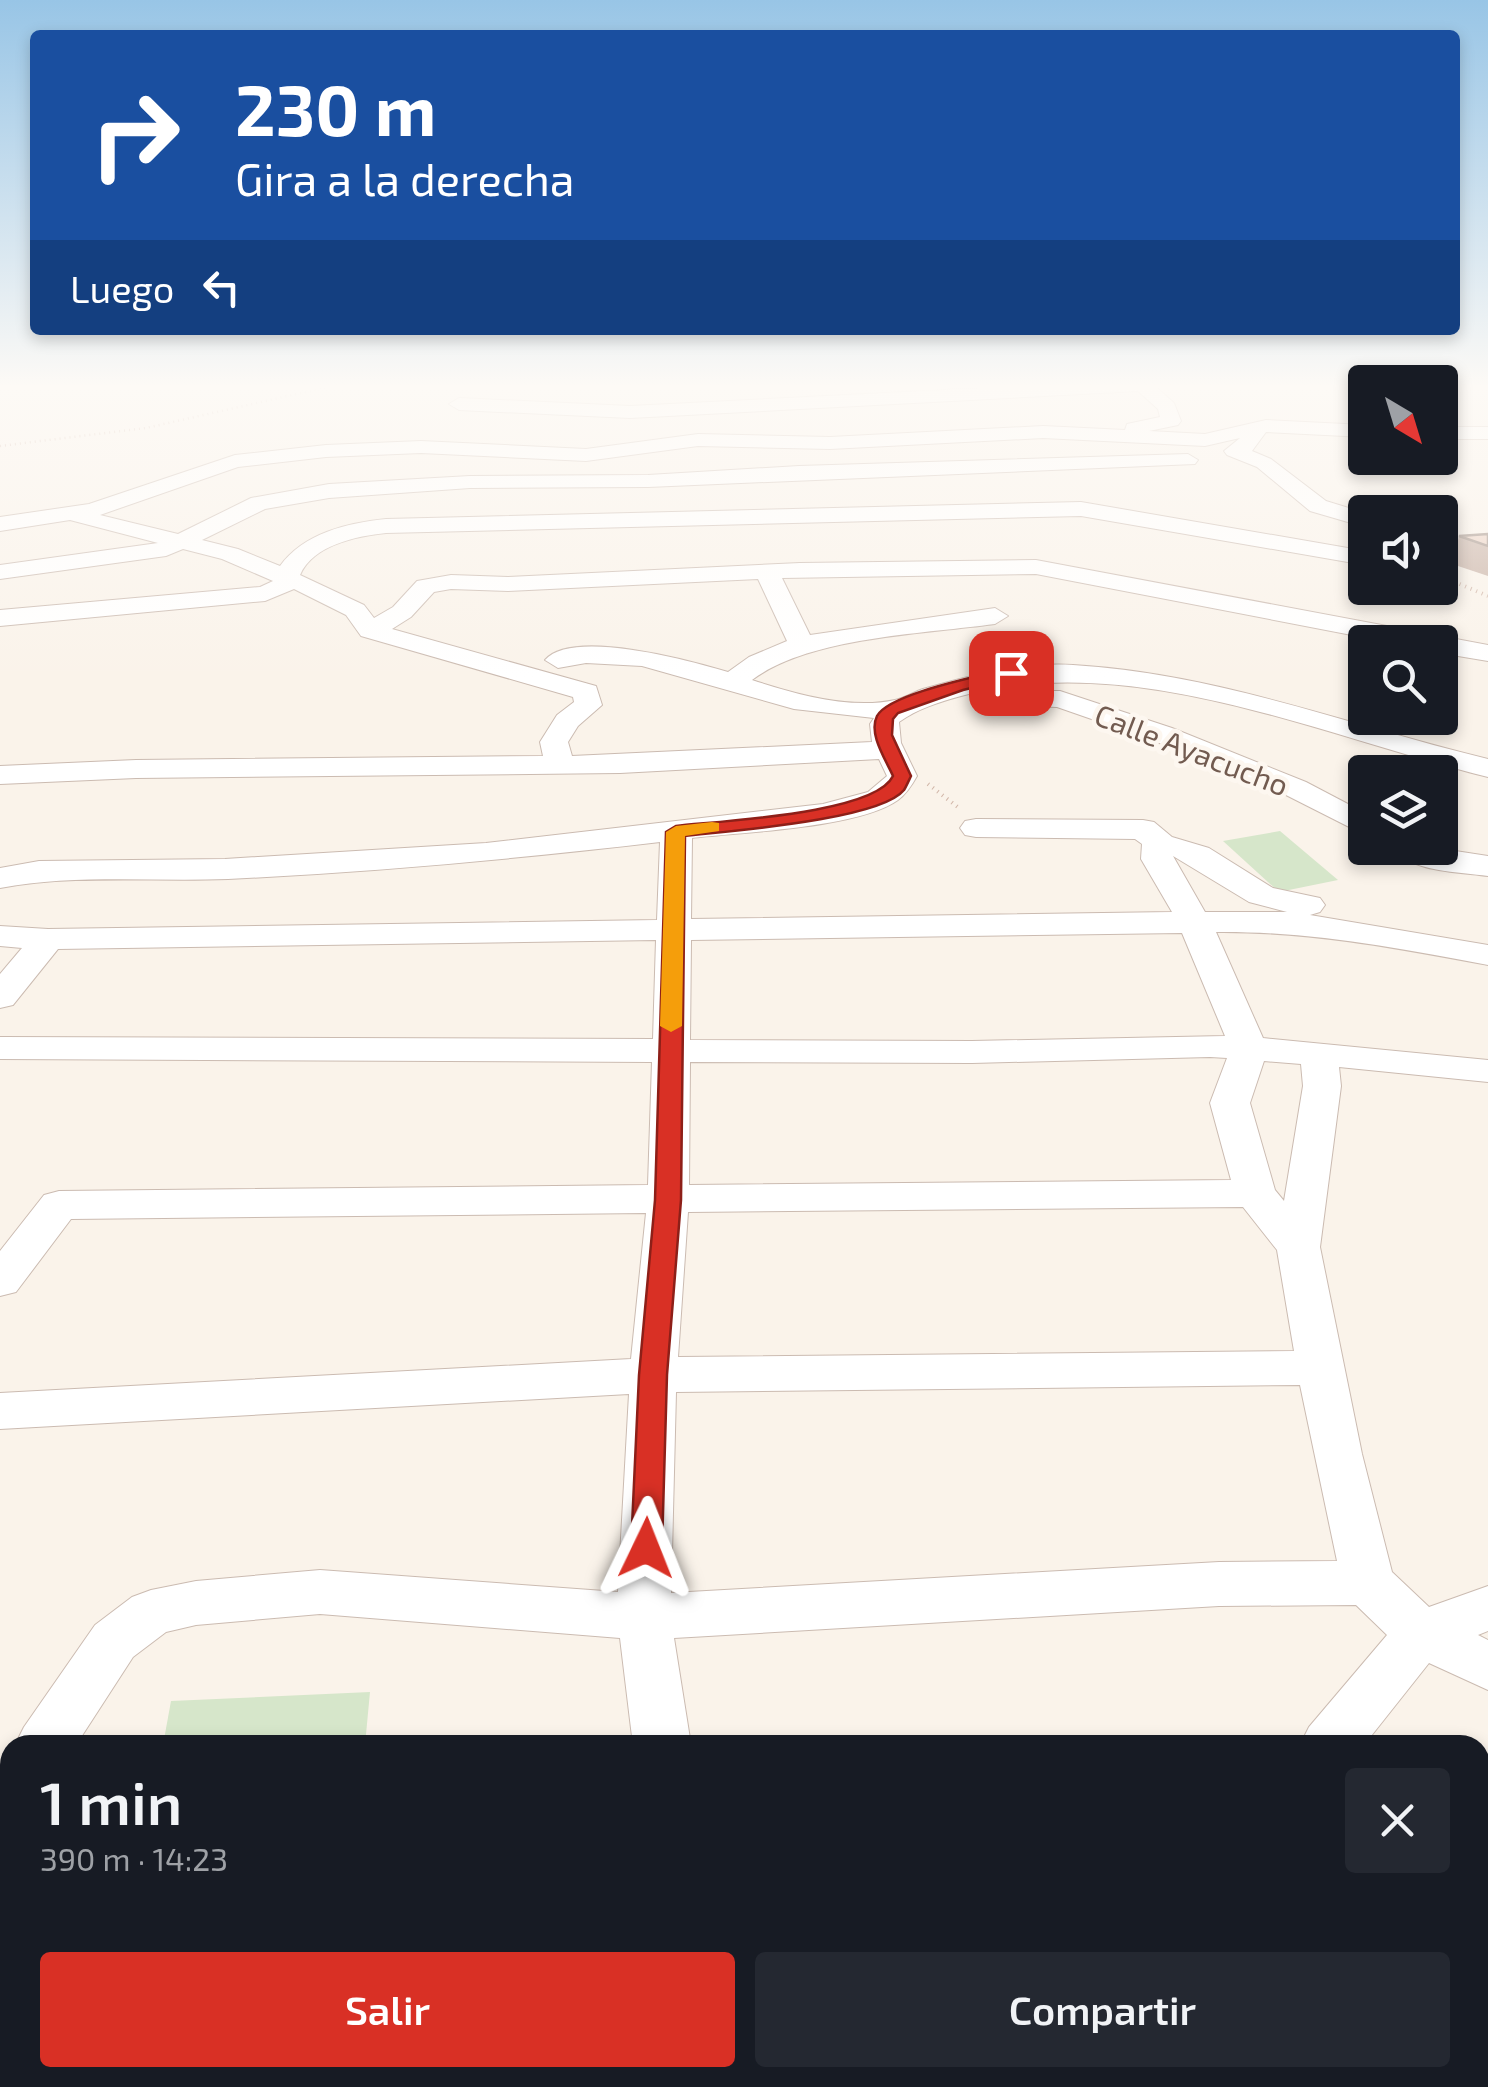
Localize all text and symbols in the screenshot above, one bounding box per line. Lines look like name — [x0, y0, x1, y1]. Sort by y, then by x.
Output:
text: 230 m — [235, 66, 436, 150]
icon: right — [70, 70, 200, 200]
text: Gira a la derecha — [235, 151, 574, 205]
icon: left — [194, 260, 249, 315]
text: Luego — [70, 265, 174, 311]
north arrow — [1348, 365, 1458, 475]
map controls — [1348, 365, 1458, 865]
button: sound — [1348, 495, 1458, 605]
button: search — [1348, 625, 1458, 735]
pin — [969, 631, 1054, 716]
icon: arrive — [984, 646, 1039, 701]
street label: Calle Ayacucho — [1090, 696, 1294, 802]
button: layers — [1348, 755, 1458, 865]
position arrow — [594, 1496, 698, 1600]
text: 1 min — [40, 1765, 182, 1837]
button: close — [1345, 1768, 1450, 1873]
text: 390 m · 14:23 — [40, 1839, 228, 1877]
button: Salir — [40, 1952, 735, 2067]
button: Compartir — [755, 1952, 1450, 2067]

